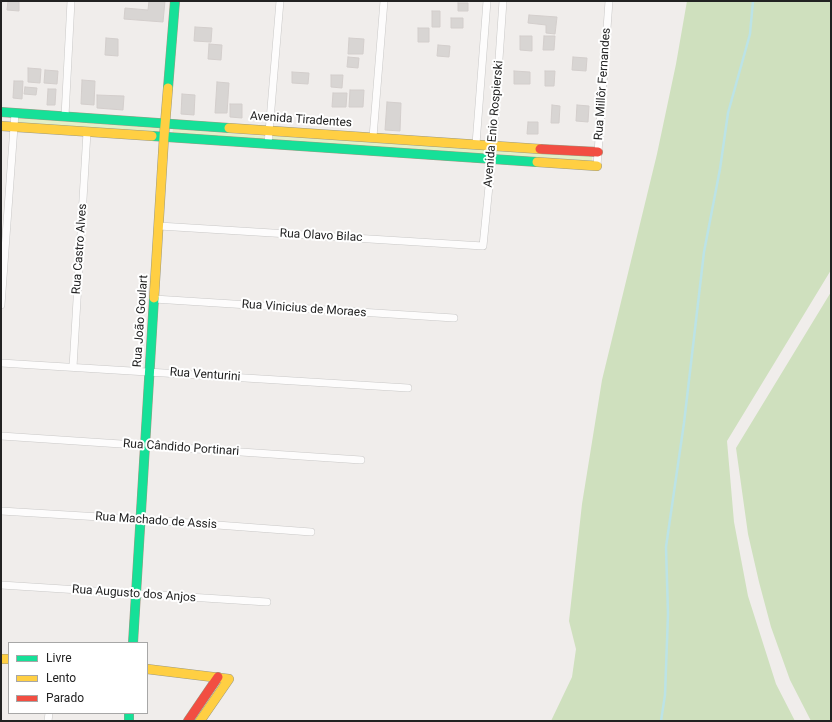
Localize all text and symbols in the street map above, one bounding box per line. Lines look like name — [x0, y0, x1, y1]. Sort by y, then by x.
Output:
street label: Rua Millôr Fernandes — [592, 27, 614, 141]
street label: Avenida Enio Rospierski — [481, 60, 507, 188]
street label: Avenida Tiradentes — [250, 109, 352, 131]
street label: Rua Castro Alves — [70, 203, 90, 295]
street label: Rua Olavo Bilac — [279, 227, 363, 245]
street label: Rua João Goulart — [131, 274, 151, 368]
street label: Rua Vinicius de Moraes — [241, 297, 367, 321]
street label: Rua Venturini — [169, 365, 241, 385]
street label: Rua Cândido Portinari — [122, 437, 240, 459]
street label: Rua Machado de Assis — [95, 510, 217, 532]
street label: Rua Augusto dos Anjos — [72, 582, 196, 606]
legend — [8, 642, 148, 714]
text: Livre — [46, 651, 72, 665]
text: Lento — [46, 671, 76, 685]
text: Parado — [46, 691, 84, 705]

